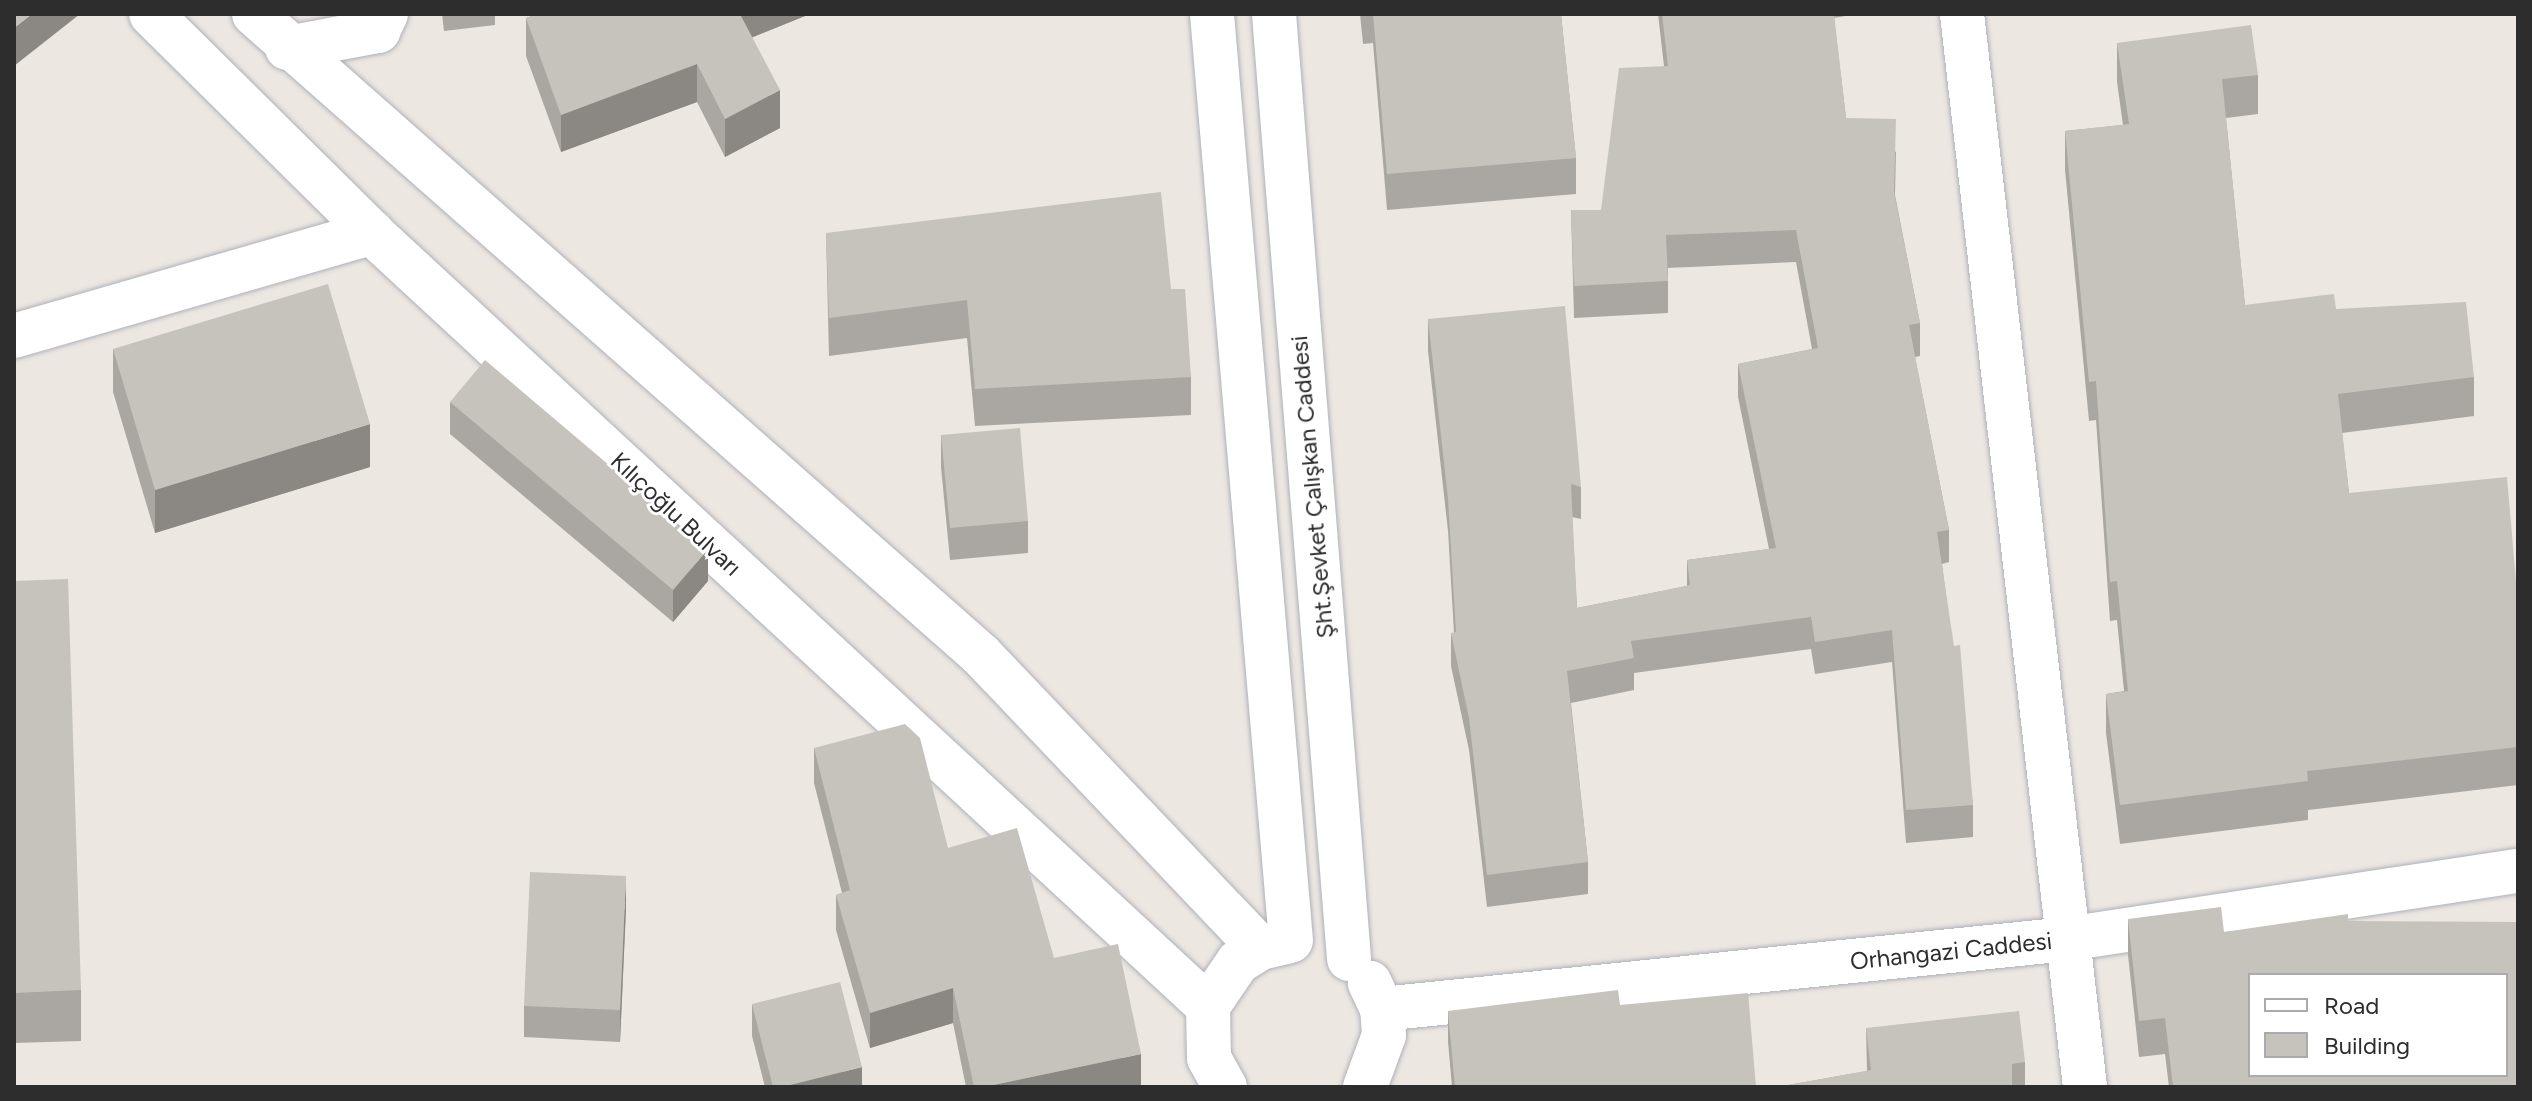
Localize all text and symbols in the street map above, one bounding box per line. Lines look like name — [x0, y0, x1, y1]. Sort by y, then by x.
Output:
street label: Şht.Şevket Çalışkan Caddesi — [1284, 334, 1340, 640]
street label: Kılıçoğlu Bulvarı — [605, 446, 747, 582]
street label: Orhangazi Caddesi — [1849, 926, 2053, 976]
legend — [2248, 973, 2508, 1077]
text: Road — [2324, 991, 2379, 1020]
text: Building — [2324, 1031, 2410, 1060]

